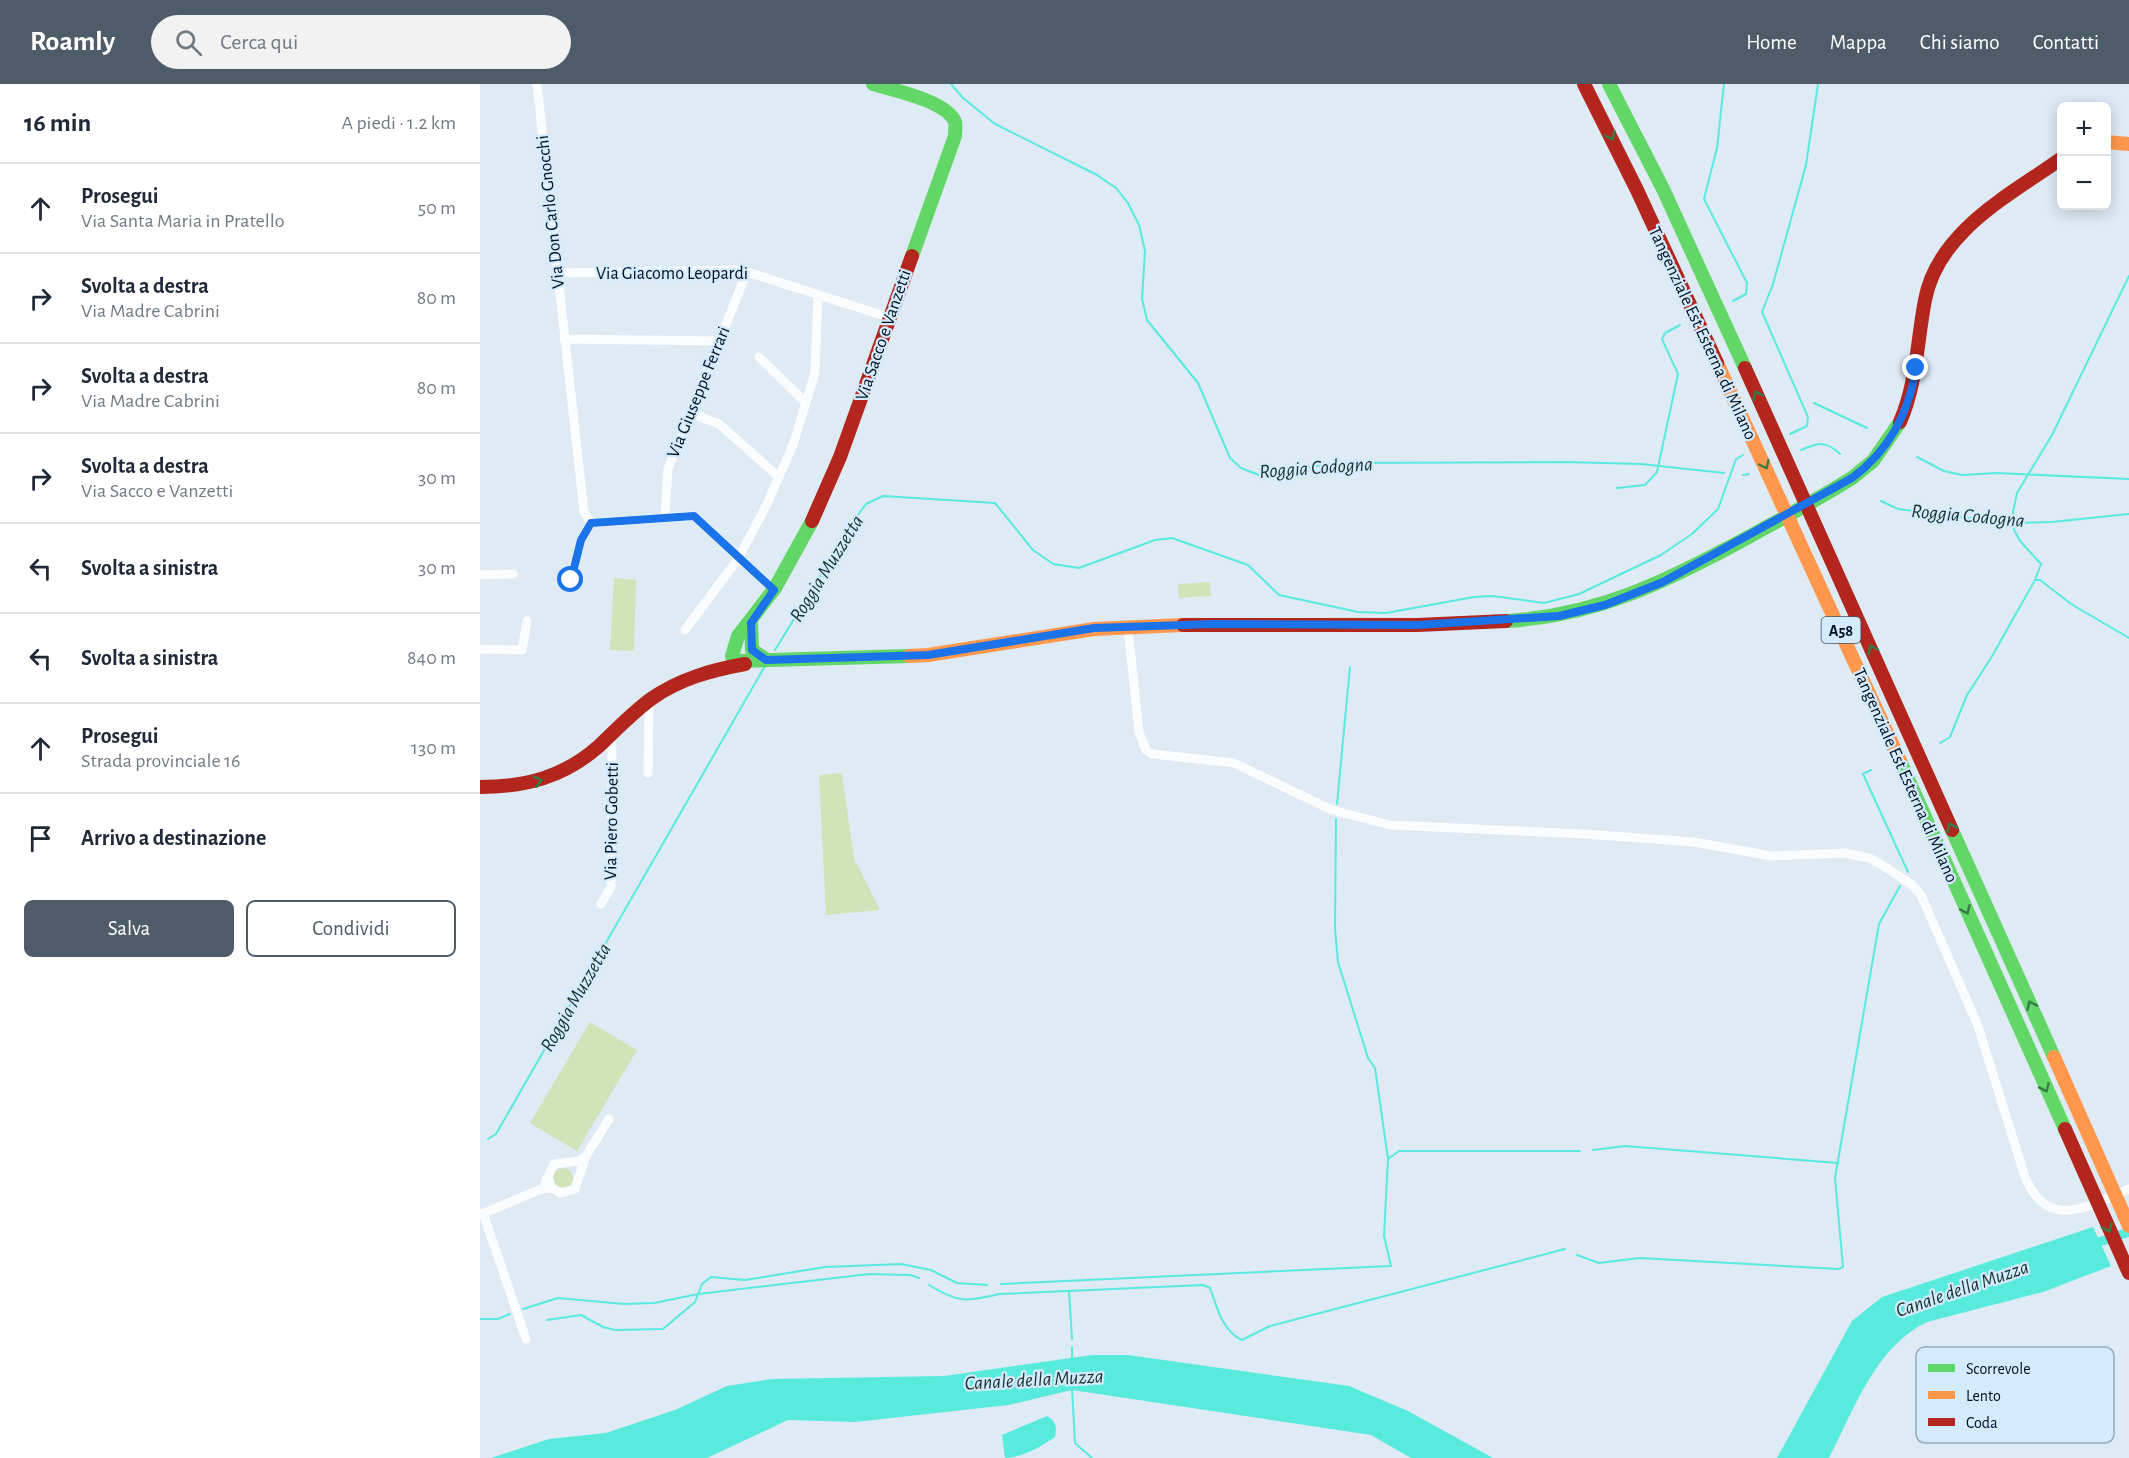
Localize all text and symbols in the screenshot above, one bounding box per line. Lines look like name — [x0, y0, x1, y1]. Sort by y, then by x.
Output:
search box — [151, 15, 571, 69]
icon: search — [172, 26, 205, 59]
text: Roamly — [30, 28, 115, 56]
text: Cerca qui — [220, 31, 298, 53]
text: Home — [1746, 32, 1797, 53]
text: Mappa — [1830, 32, 1887, 53]
text: Chi siamo — [1920, 32, 2000, 53]
text: Contatti — [2033, 32, 2099, 53]
map controls — [2057, 102, 2111, 210]
button: + — [2057, 102, 2111, 156]
text: 16 min — [24, 110, 91, 136]
text: A piedi · 1.2 km — [342, 113, 456, 133]
one-way arrow — [1603, 129, 1615, 140]
street label: Via Don Carlo Gnocchi — [534, 134, 568, 289]
button: − — [2057, 156, 2111, 210]
text: Prosegui — [81, 185, 158, 207]
icon: ahead — [24, 192, 57, 225]
text: 50 m — [418, 198, 456, 218]
text: Via Santa Maria in Pratello — [81, 211, 285, 231]
street label: Tangenziale Est Esterna di Milano — [1645, 224, 1759, 443]
street label: Via Giacomo Leopardi — [596, 265, 748, 283]
street label: Via Sacco e Vanzetti — [853, 268, 915, 403]
text: Svolta a destra — [81, 275, 209, 297]
icon: right — [24, 282, 57, 315]
text: 80 m — [417, 288, 456, 308]
text: Via Madre Cabrini — [81, 301, 220, 321]
street label: Via Giuseppe Ferrari — [664, 324, 733, 461]
route end — [1902, 354, 1928, 380]
text: Svolta a destra — [81, 365, 209, 387]
icon: right — [24, 372, 57, 405]
text: 80 m — [417, 378, 456, 398]
one-way arrow — [1752, 390, 1764, 401]
text: Via Madre Cabrini — [81, 391, 220, 411]
water label: Roggia Codogna — [1259, 454, 1373, 482]
text: Svolta a destra — [81, 455, 209, 477]
one-way arrow — [1757, 458, 1769, 469]
icon: right — [24, 462, 57, 495]
text: 30 m — [418, 468, 456, 488]
text: Via Sacco e Vanzetti — [81, 481, 233, 501]
water label: Roggia Codogna — [1910, 501, 2025, 531]
water label: Roggia Muzzetta — [786, 512, 868, 625]
icon: left — [24, 552, 57, 585]
text: Svolta a sinistra — [81, 557, 218, 579]
text: 30 m — [418, 558, 456, 578]
route start — [557, 566, 583, 592]
road number: A58 — [1822, 617, 1860, 643]
icon: left — [24, 642, 57, 675]
one-way arrow — [1868, 644, 1880, 655]
text: Svolta a sinistra — [81, 647, 218, 669]
text: 840 m — [407, 648, 456, 668]
street label: Tangenziale Est Esterna di Milano — [1850, 665, 1961, 885]
text: Prosegui — [81, 725, 158, 747]
icon: ahead — [24, 732, 57, 765]
text: 130 m — [411, 738, 456, 758]
text: Strada provinciale 16 — [81, 751, 240, 771]
street label: Via Piero Gobetti — [602, 762, 622, 880]
one-way arrow — [532, 776, 543, 788]
icon: arrive — [24, 822, 57, 855]
one-way arrow — [1947, 822, 1959, 833]
text: Arrivo a destinazione — [81, 827, 266, 849]
button: Salva — [24, 900, 234, 957]
button: Condividi — [246, 900, 456, 957]
one-way arrow — [1959, 904, 1971, 915]
water label: Roggia Muzzetta — [537, 940, 615, 1055]
one-way arrow — [2026, 1001, 2038, 1012]
one-way arrow — [2038, 1082, 2050, 1093]
one-way arrow — [2101, 1221, 2113, 1232]
water label: Canale della Muzza — [1893, 1257, 2031, 1321]
legend — [1916, 1347, 2114, 1443]
text: Scorrevole — [1966, 1361, 2031, 1377]
water label: Canale della Muzza — [964, 1366, 1104, 1394]
text: Lento — [1966, 1388, 2001, 1404]
text: Coda — [1966, 1415, 1998, 1431]

